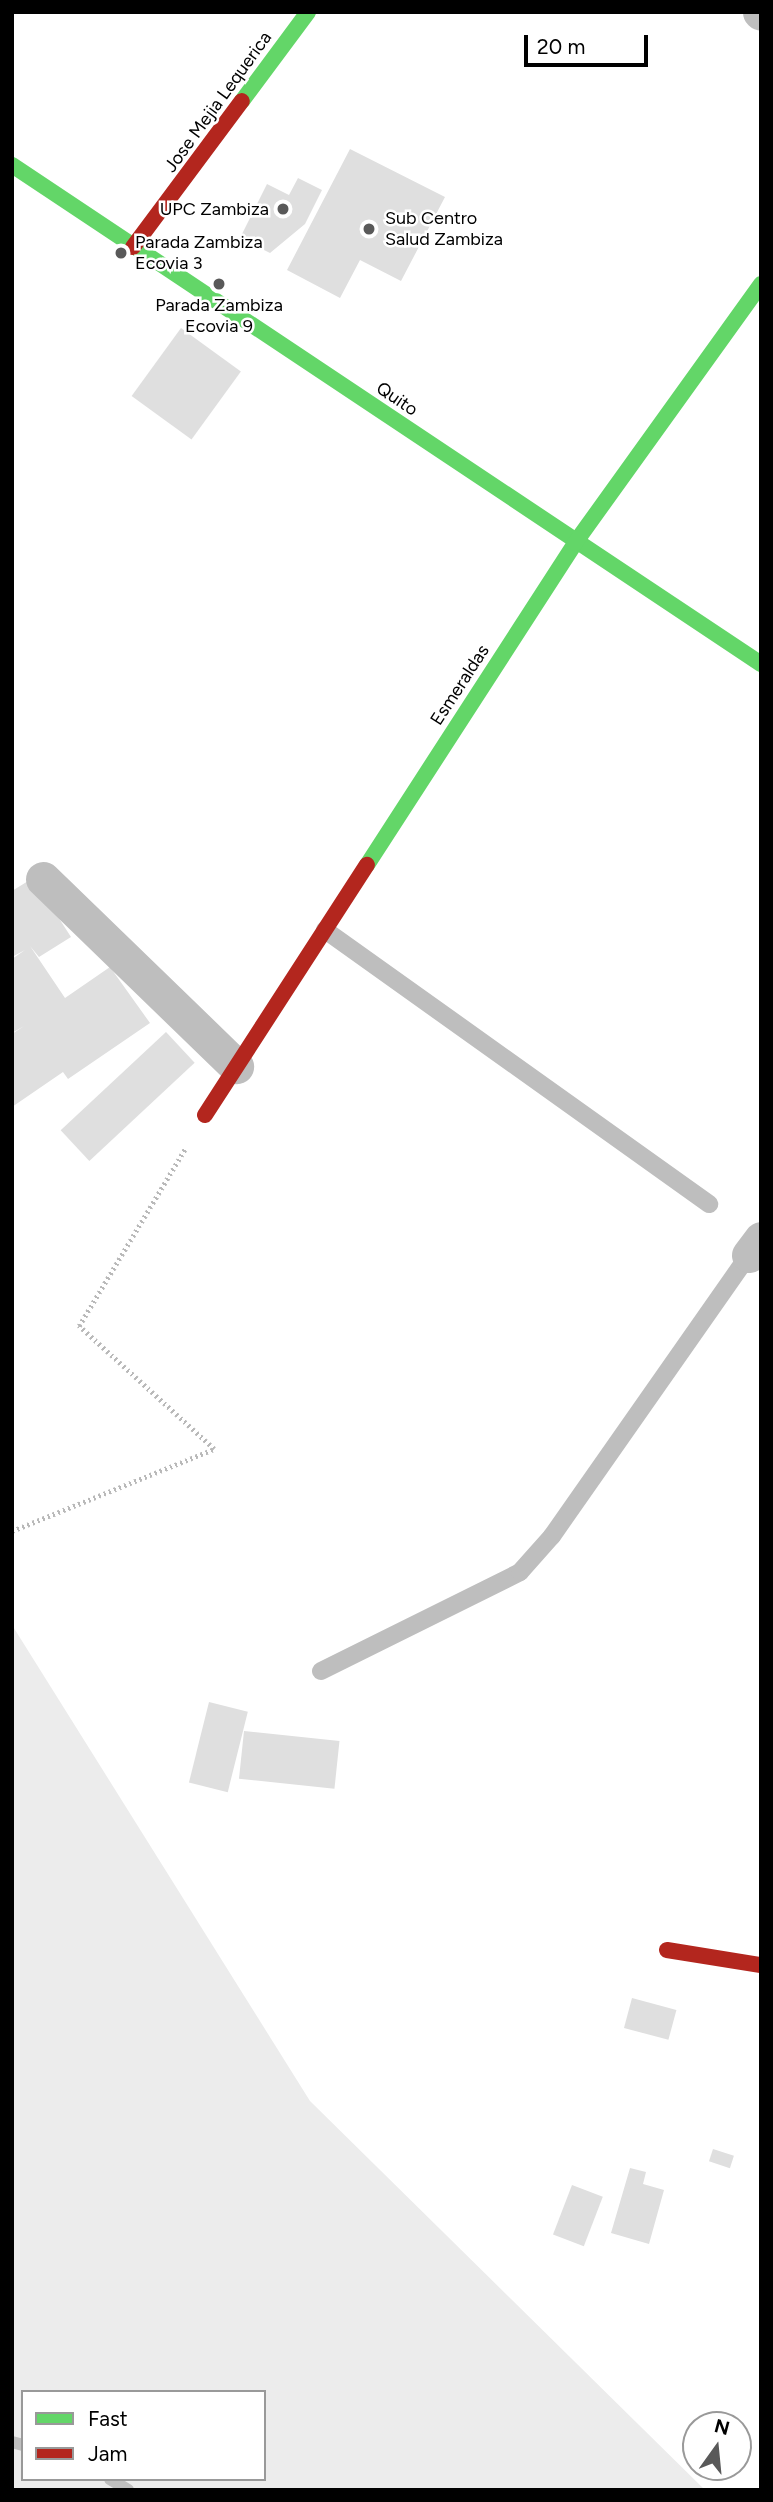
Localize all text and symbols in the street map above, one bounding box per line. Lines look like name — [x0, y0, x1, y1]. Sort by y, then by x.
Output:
scale bar — [528, 21, 652, 65]
street label: Jose Mejia Lequerica — [160, 27, 276, 177]
text: 20 m — [537, 34, 585, 59]
place label: UPC Zambiza — [160, 198, 269, 220]
marker: UPC Zambiza — [275, 201, 291, 217]
place label: Sub Centro Salud Zambiza — [385, 208, 503, 250]
marker: Sub Centro Salud Zambiza — [359, 219, 379, 239]
place label: Parada Zambiza Ecovia 3 — [135, 232, 263, 274]
marker: Parada Zambiza Ecovia 3 — [113, 245, 129, 261]
marker: Parada Zambiza Ecovia 9 — [211, 276, 227, 292]
place label: Parada Zambiza Ecovia 9 — [155, 295, 283, 338]
street label: Quito — [372, 377, 422, 421]
street label: Esmeraldas — [426, 641, 494, 729]
legend — [21, 2390, 266, 2481]
text: Fast — [88, 2406, 128, 2431]
north arrow — [682, 2411, 752, 2481]
text: N — [712, 2414, 732, 2440]
text: Jam — [88, 2441, 127, 2466]

